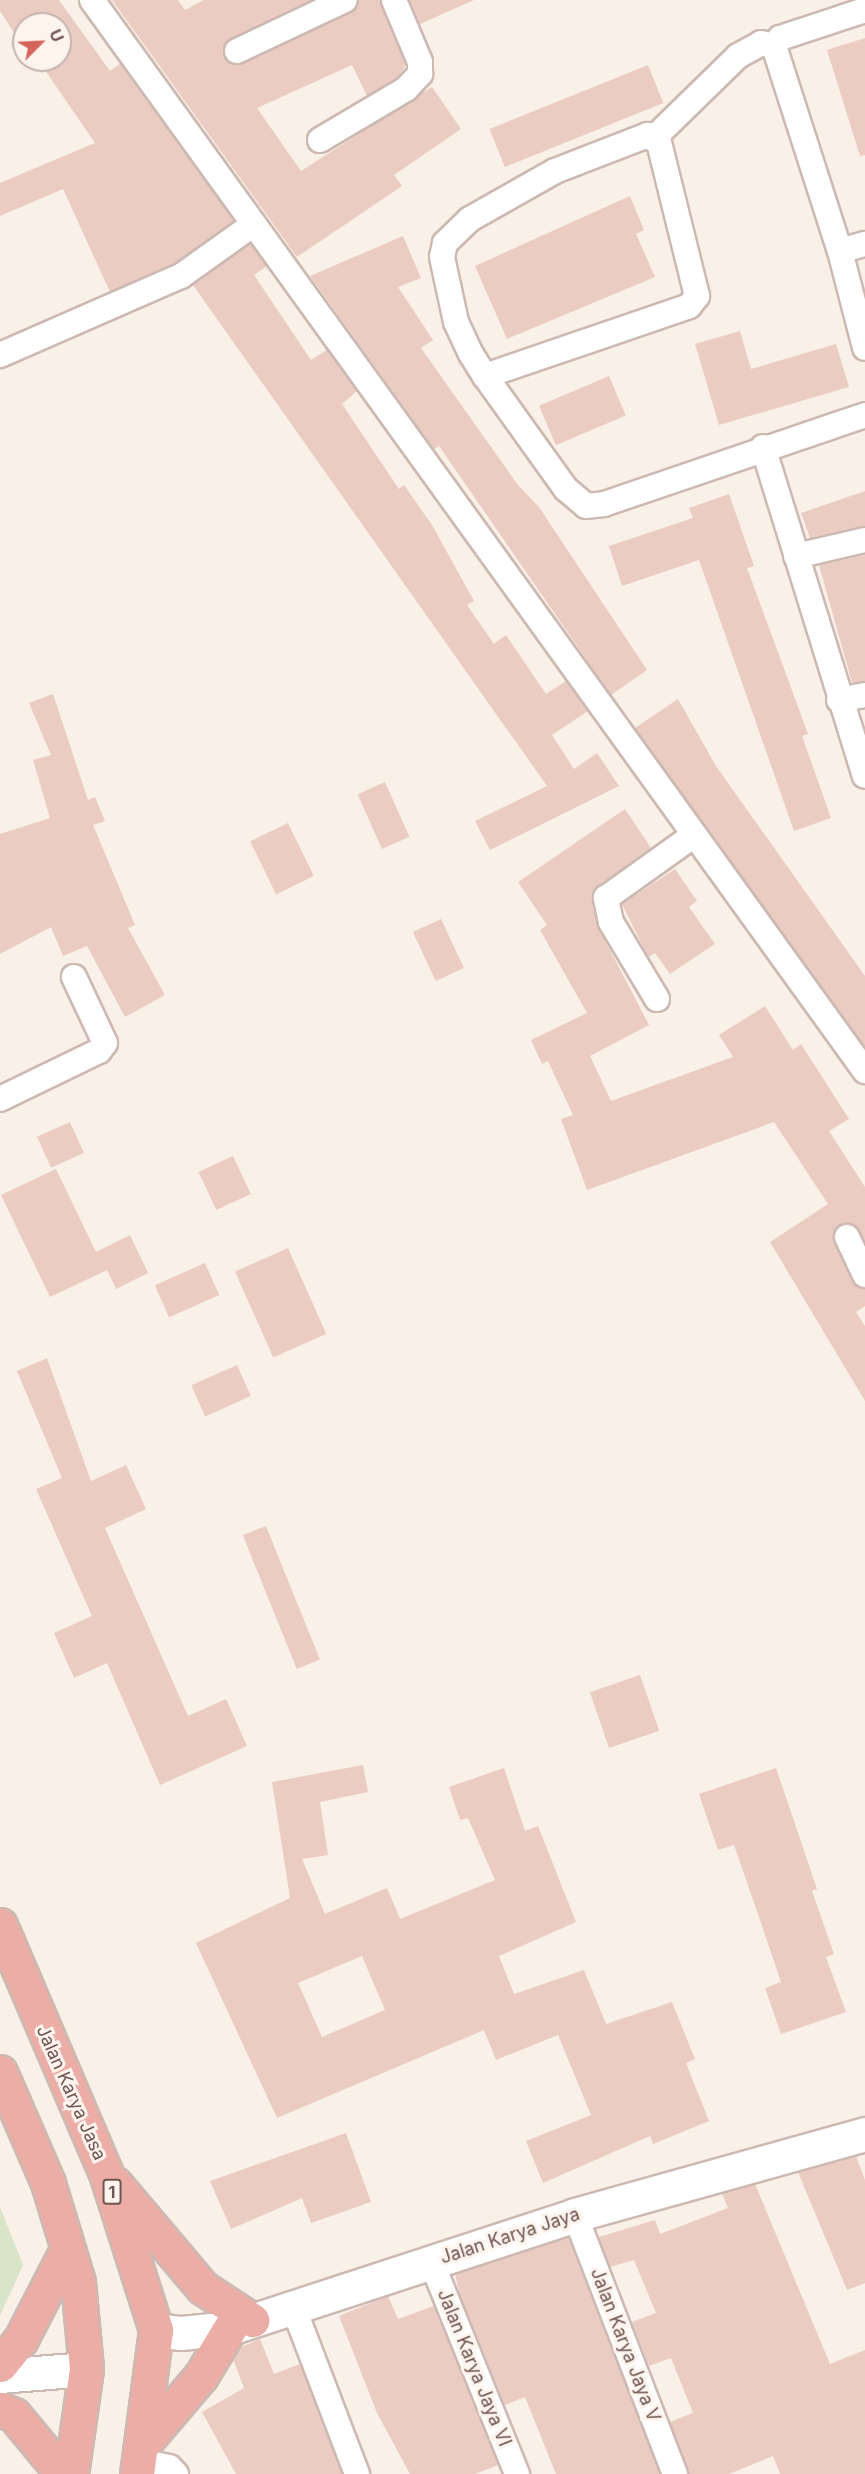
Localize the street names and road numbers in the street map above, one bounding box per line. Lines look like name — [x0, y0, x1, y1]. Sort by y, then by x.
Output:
street label: Jalan Karya Jasa — [32, 2022, 110, 2164]
road number: 1 — [102, 2179, 122, 2205]
street label: Jalan Karya Jaya — [438, 2203, 582, 2269]
street label: Jalan Karya Jaya V — [586, 2265, 664, 2425]
street label: Jalan Karya Jaya VI — [433, 2286, 515, 2450]

